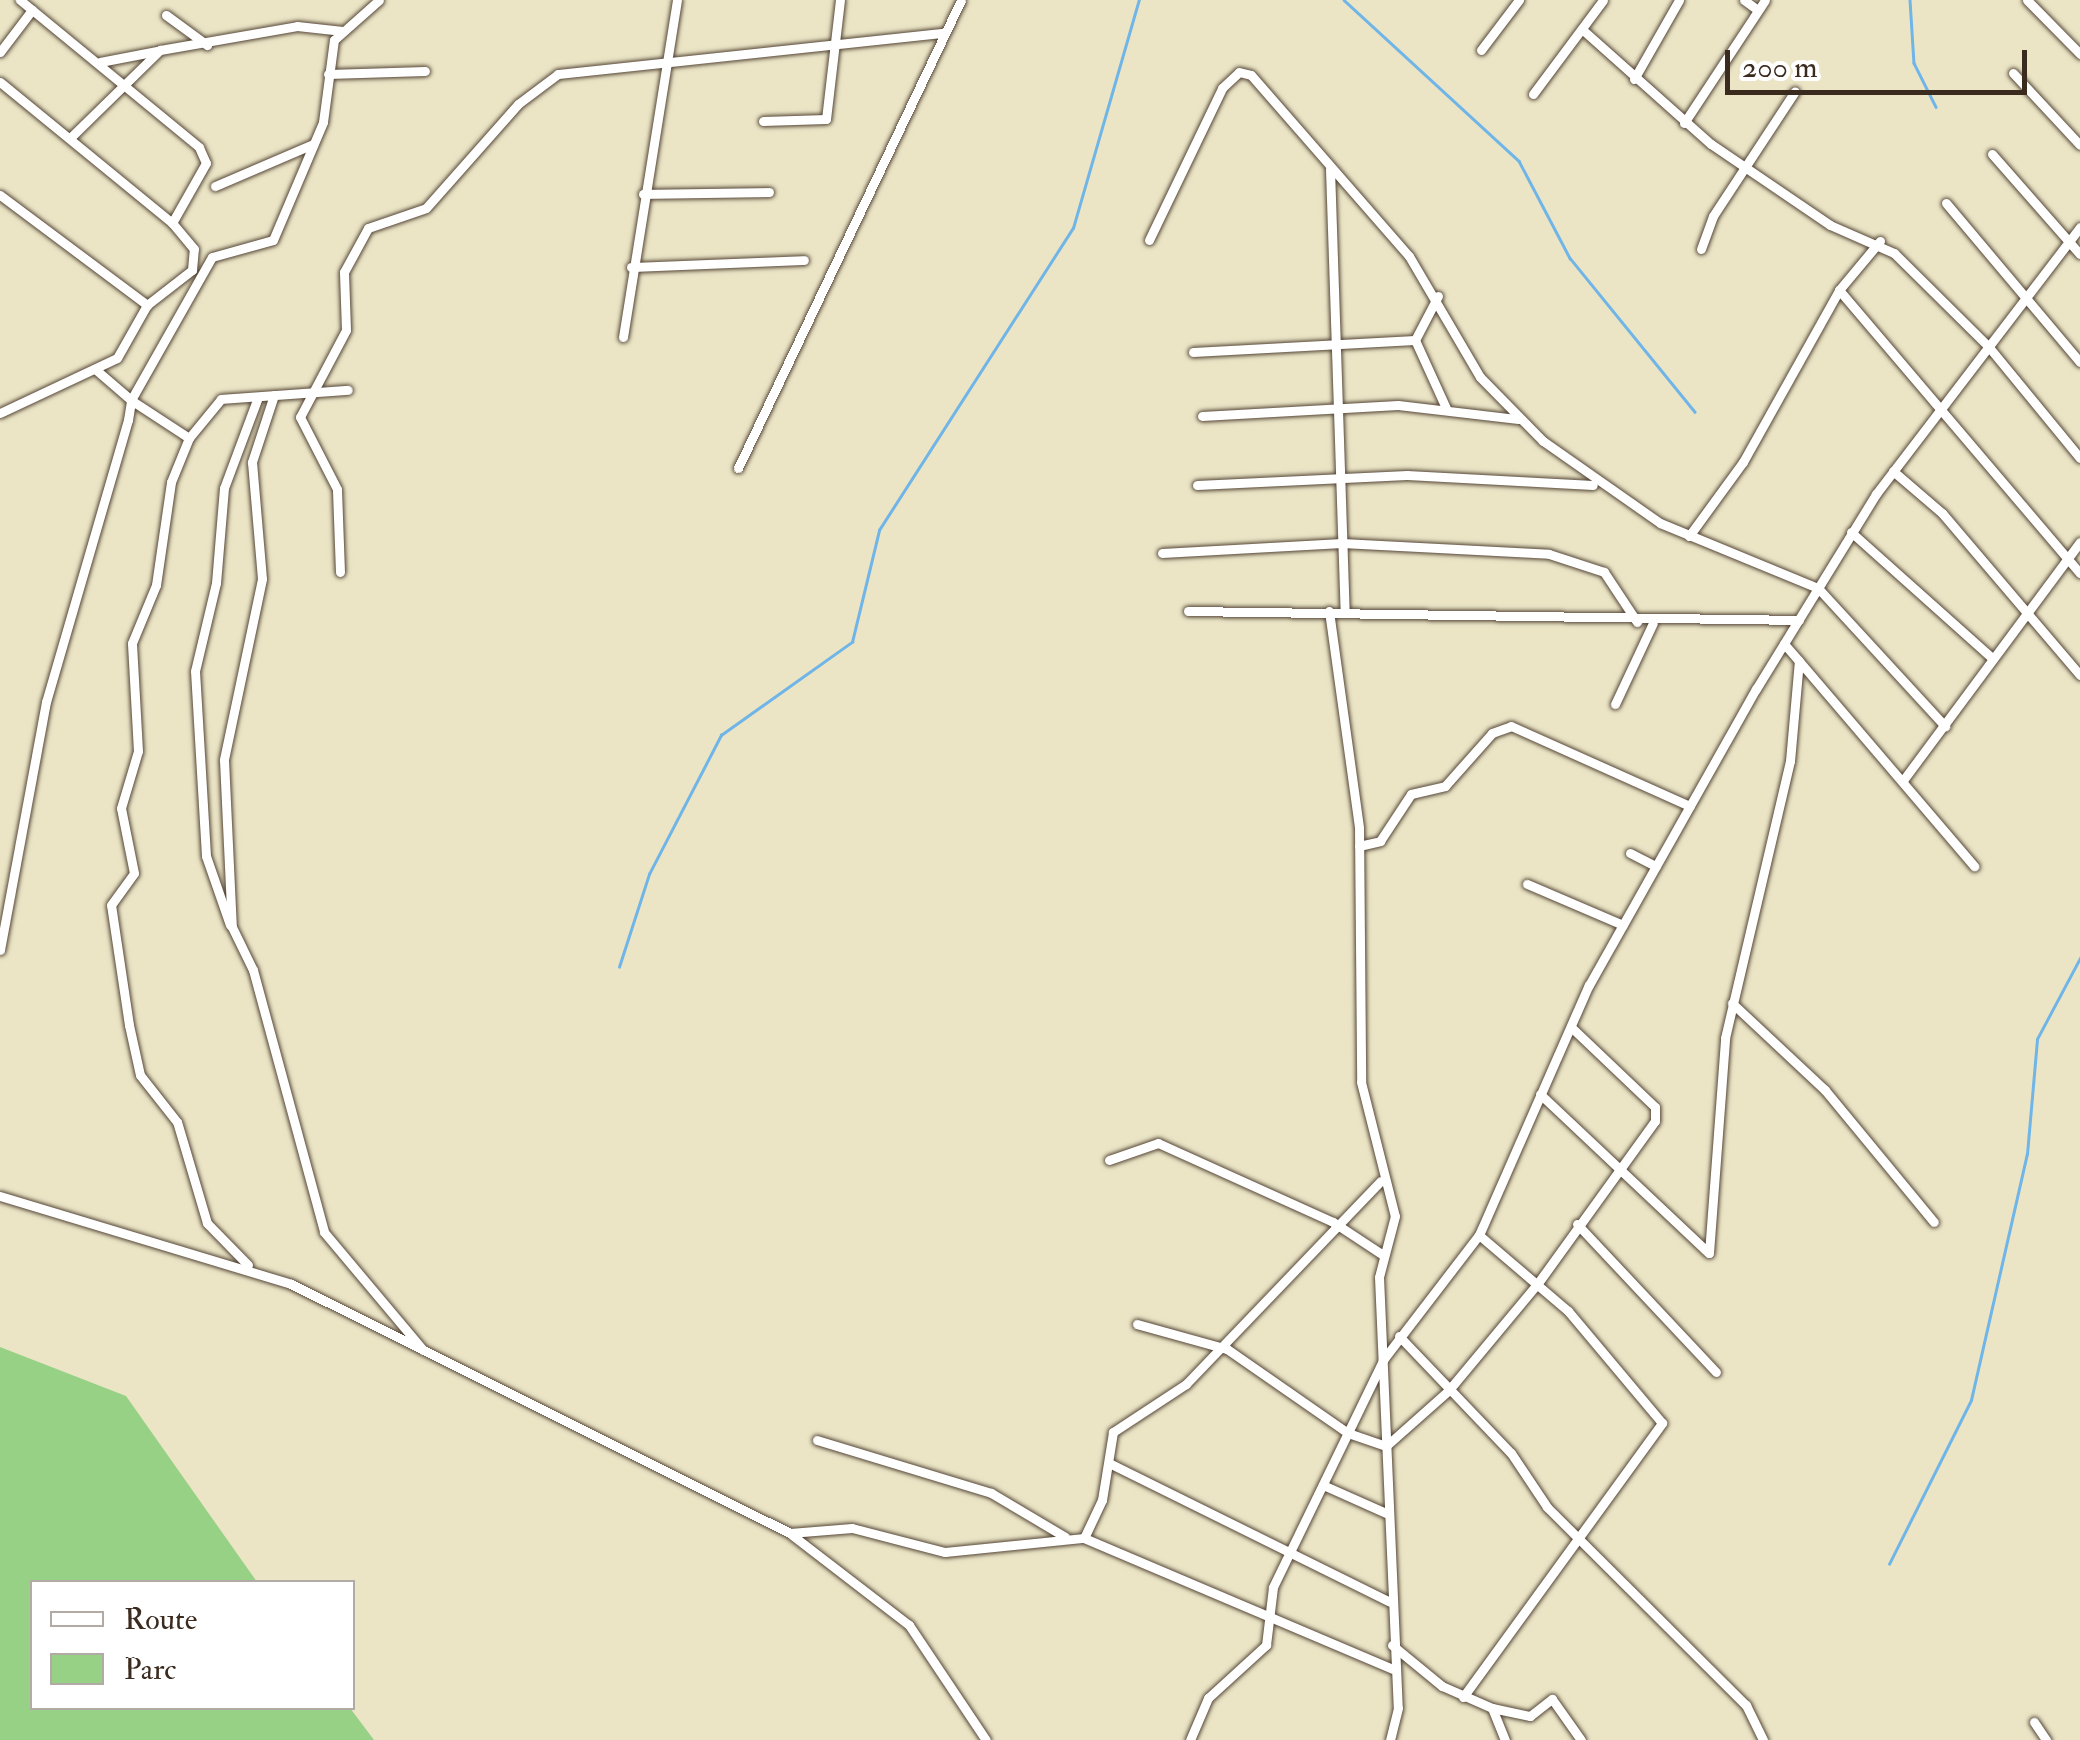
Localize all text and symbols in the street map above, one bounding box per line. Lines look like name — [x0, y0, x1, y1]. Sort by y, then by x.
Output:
scale bar — [1730, 30, 2032, 92]
text: 200 m — [1742, 49, 1818, 86]
legend — [30, 1580, 355, 1710]
text: Route — [124, 1601, 197, 1638]
text: Parc — [124, 1651, 176, 1688]

